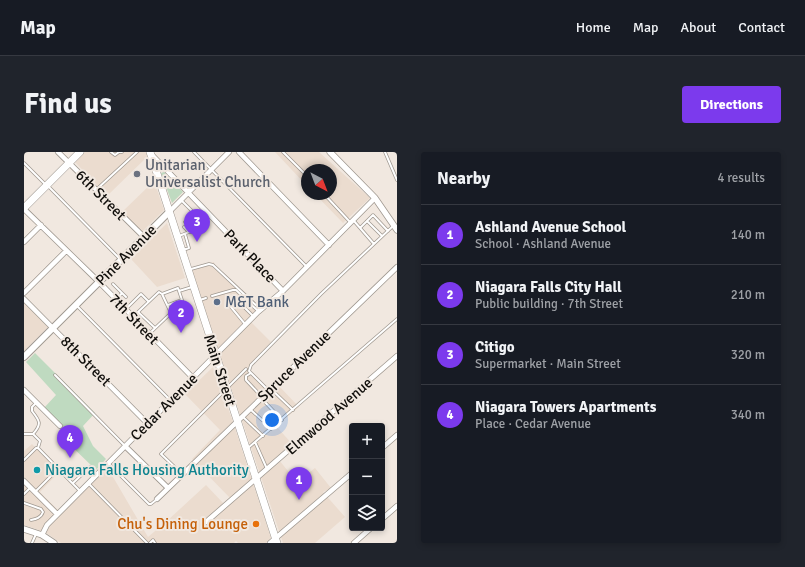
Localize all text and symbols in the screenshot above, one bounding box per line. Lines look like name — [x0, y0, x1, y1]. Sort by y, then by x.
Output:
text: Map — [20, 16, 56, 40]
text: Home — [576, 19, 611, 36]
text: Map — [633, 19, 658, 36]
text: About — [680, 19, 716, 36]
text: Contact — [738, 19, 785, 36]
button: Directions — [682, 86, 781, 123]
text: Find us — [24, 87, 112, 121]
place label: Unitarian Universalist Church — [145, 156, 270, 191]
north arrow — [301, 164, 337, 200]
street label: 6th Street — [72, 166, 130, 224]
text: Nearby — [437, 168, 490, 189]
marker: Unitarian Universalist Church — [132, 169, 142, 179]
text: 4 results — [717, 170, 765, 186]
pin: 3 — [184, 209, 210, 242]
text: Ashland Avenue School — [475, 218, 626, 236]
street label: Pine Avenue — [92, 221, 160, 289]
street label: Park Place — [220, 226, 280, 286]
text: 1 — [446, 227, 454, 243]
text: 140 m — [731, 227, 765, 243]
text: School · Ashland Avenue — [475, 236, 611, 252]
text: Niagara Falls City Hall — [475, 278, 622, 296]
text: 2 — [446, 287, 454, 303]
text: 210 m — [731, 287, 765, 303]
street label: 7th Street — [105, 290, 163, 348]
place label: M&T Bank — [225, 293, 290, 311]
text: Public building · 7th Street — [475, 296, 623, 312]
marker: M&T Bank — [212, 297, 222, 307]
pin: 2 — [168, 300, 194, 333]
street label: Spruce Avenue — [254, 327, 334, 405]
street label: 8th Street — [57, 332, 115, 390]
street label: Main Street — [200, 332, 240, 408]
text: Citigo — [475, 338, 515, 356]
text: 3 — [446, 347, 454, 363]
text: 320 m — [731, 347, 765, 363]
text: Supermarket · Main Street — [475, 356, 621, 372]
street label: Cedar Avenue — [127, 370, 201, 444]
street label: Elmwood Avenue — [282, 373, 376, 459]
text: Niagara Towers Apartments — [475, 398, 656, 416]
text: 4 — [446, 407, 454, 423]
text: 340 m — [731, 407, 765, 423]
your location — [262, 410, 282, 430]
text: Place · Cedar Avenue — [475, 416, 591, 432]
map controls — [349, 423, 385, 531]
button: + — [349, 423, 385, 459]
pin: 4 — [57, 425, 83, 458]
button: − — [349, 459, 385, 495]
place label: Niagara Falls Housing Authority — [45, 461, 249, 479]
marker: Niagara Falls Housing Authority — [32, 465, 42, 475]
pin: 1 — [286, 467, 312, 500]
button: layers — [349, 495, 385, 531]
place label: Chu's Dining Lounge — [117, 515, 248, 533]
marker: Chu's Dining Lounge — [251, 519, 261, 529]

